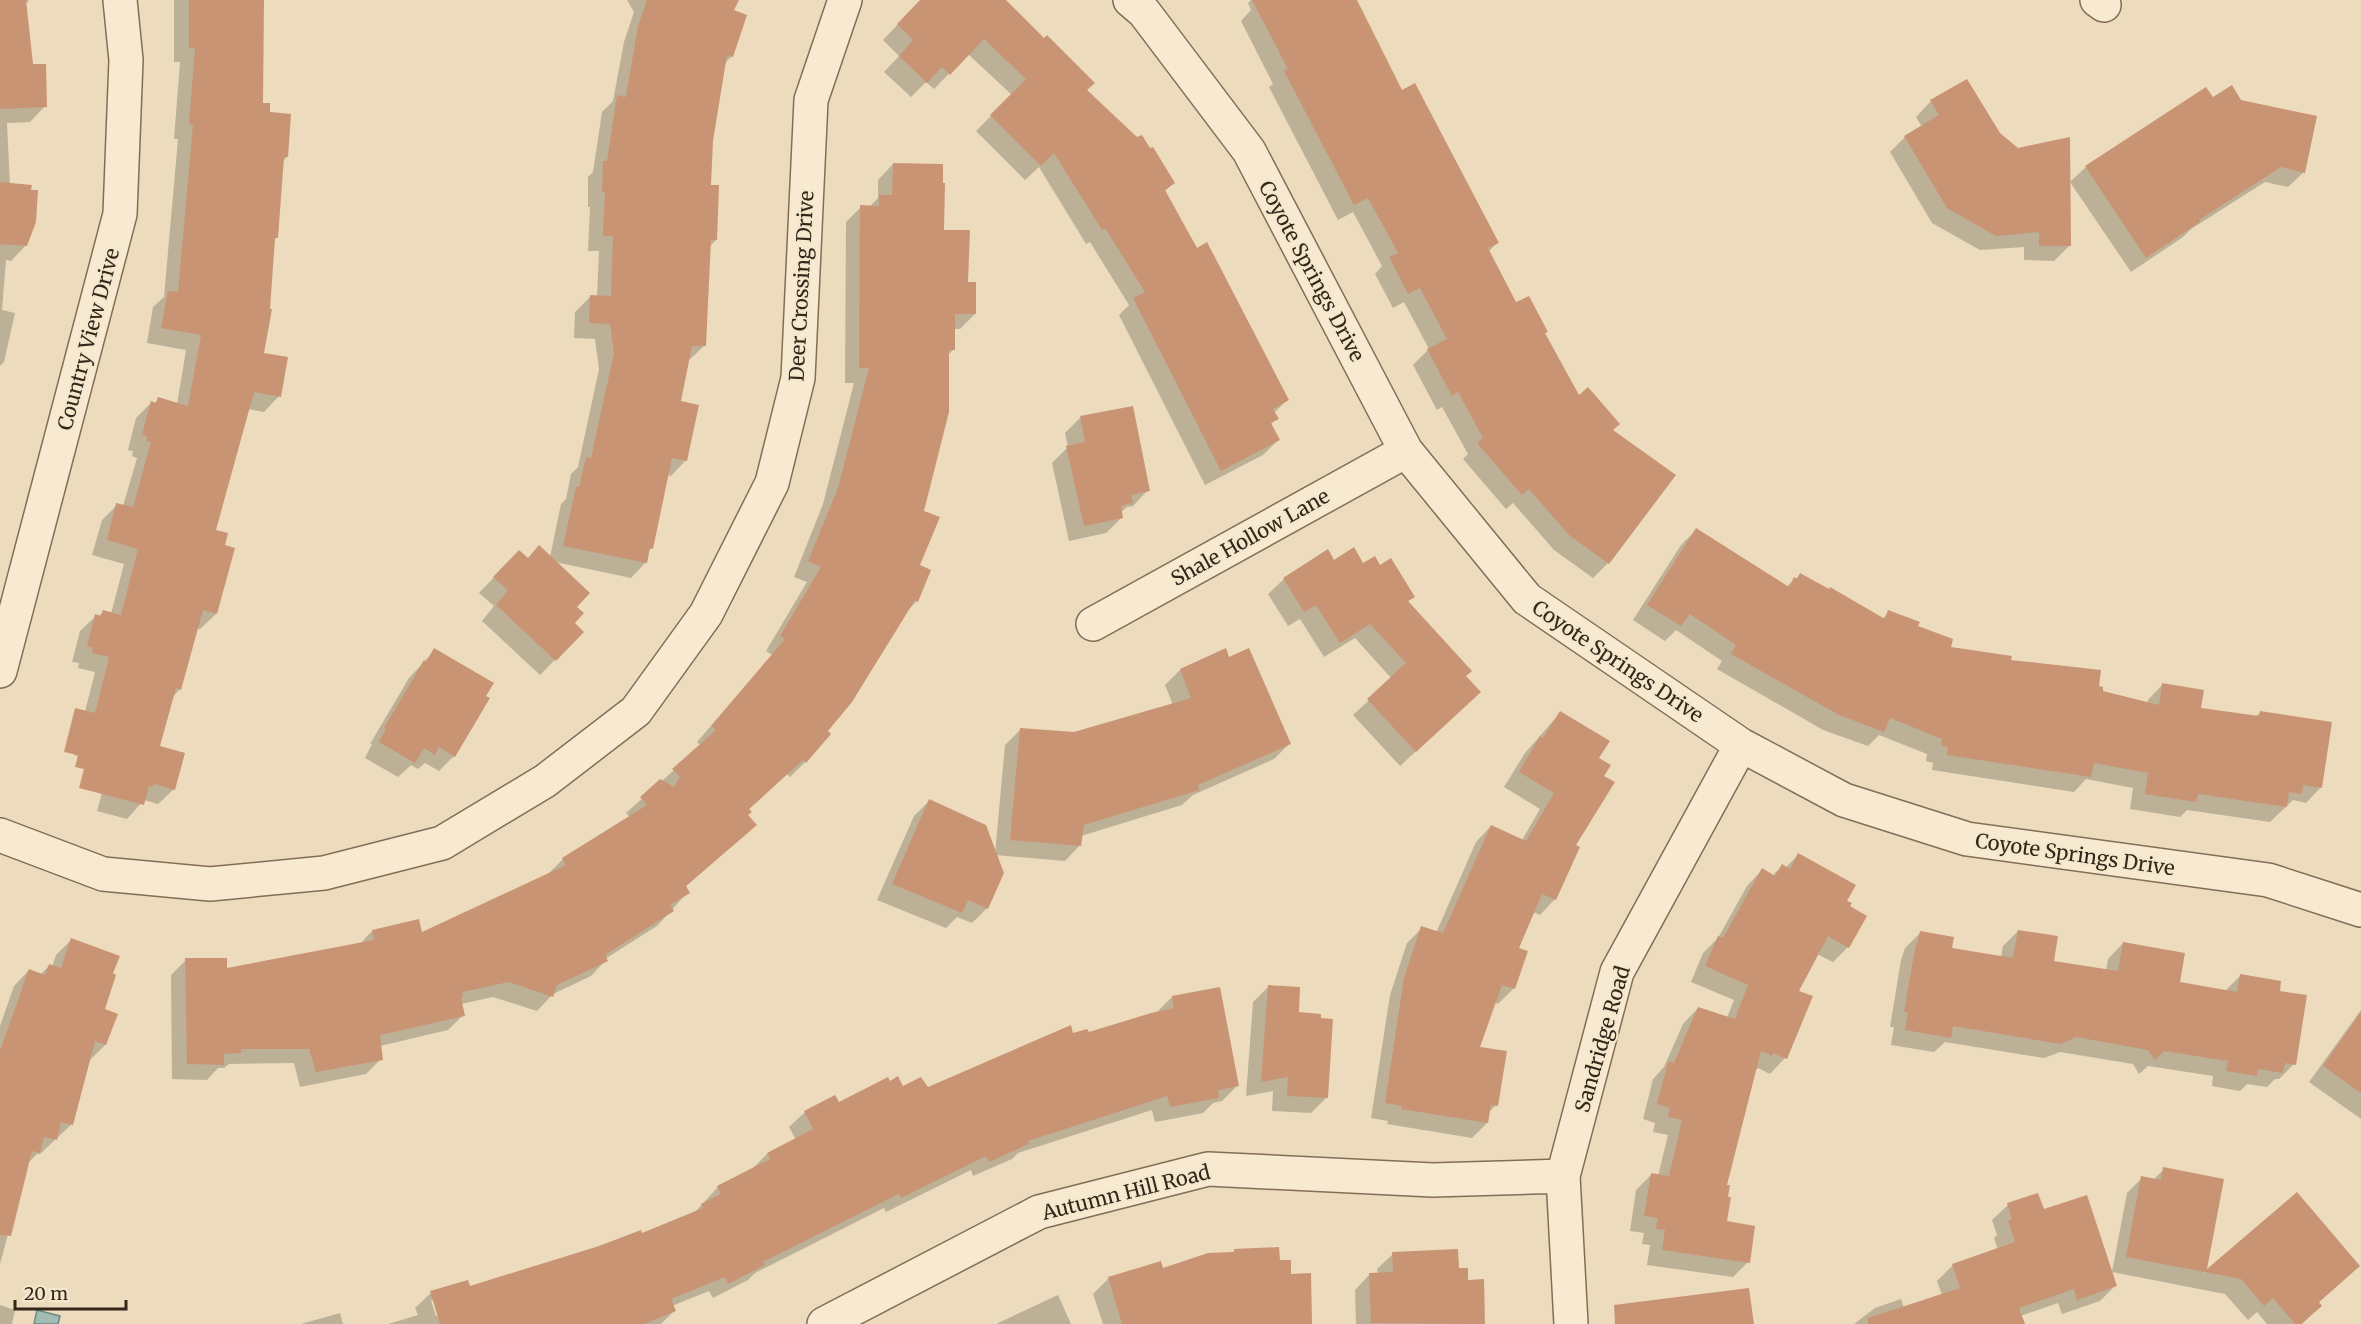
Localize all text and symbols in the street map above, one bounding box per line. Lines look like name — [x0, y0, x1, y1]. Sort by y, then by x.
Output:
street label: Coyote Springs Drive — [1254, 176, 1370, 366]
street label: Deer Crossing Drive — [784, 190, 818, 382]
street label: Country View Drive — [52, 245, 124, 433]
street label: Shale Hollow Lane — [1166, 483, 1334, 591]
street label: Coyote Springs Drive — [1528, 594, 1708, 728]
street label: Coyote Springs Drive — [1974, 828, 2176, 880]
street label: Sandridge Road — [1569, 963, 1635, 1115]
street label: Autumn Hill Road — [1038, 1159, 1213, 1225]
scale bar — [15, 1273, 126, 1311]
text: 20 m — [24, 1282, 68, 1305]

